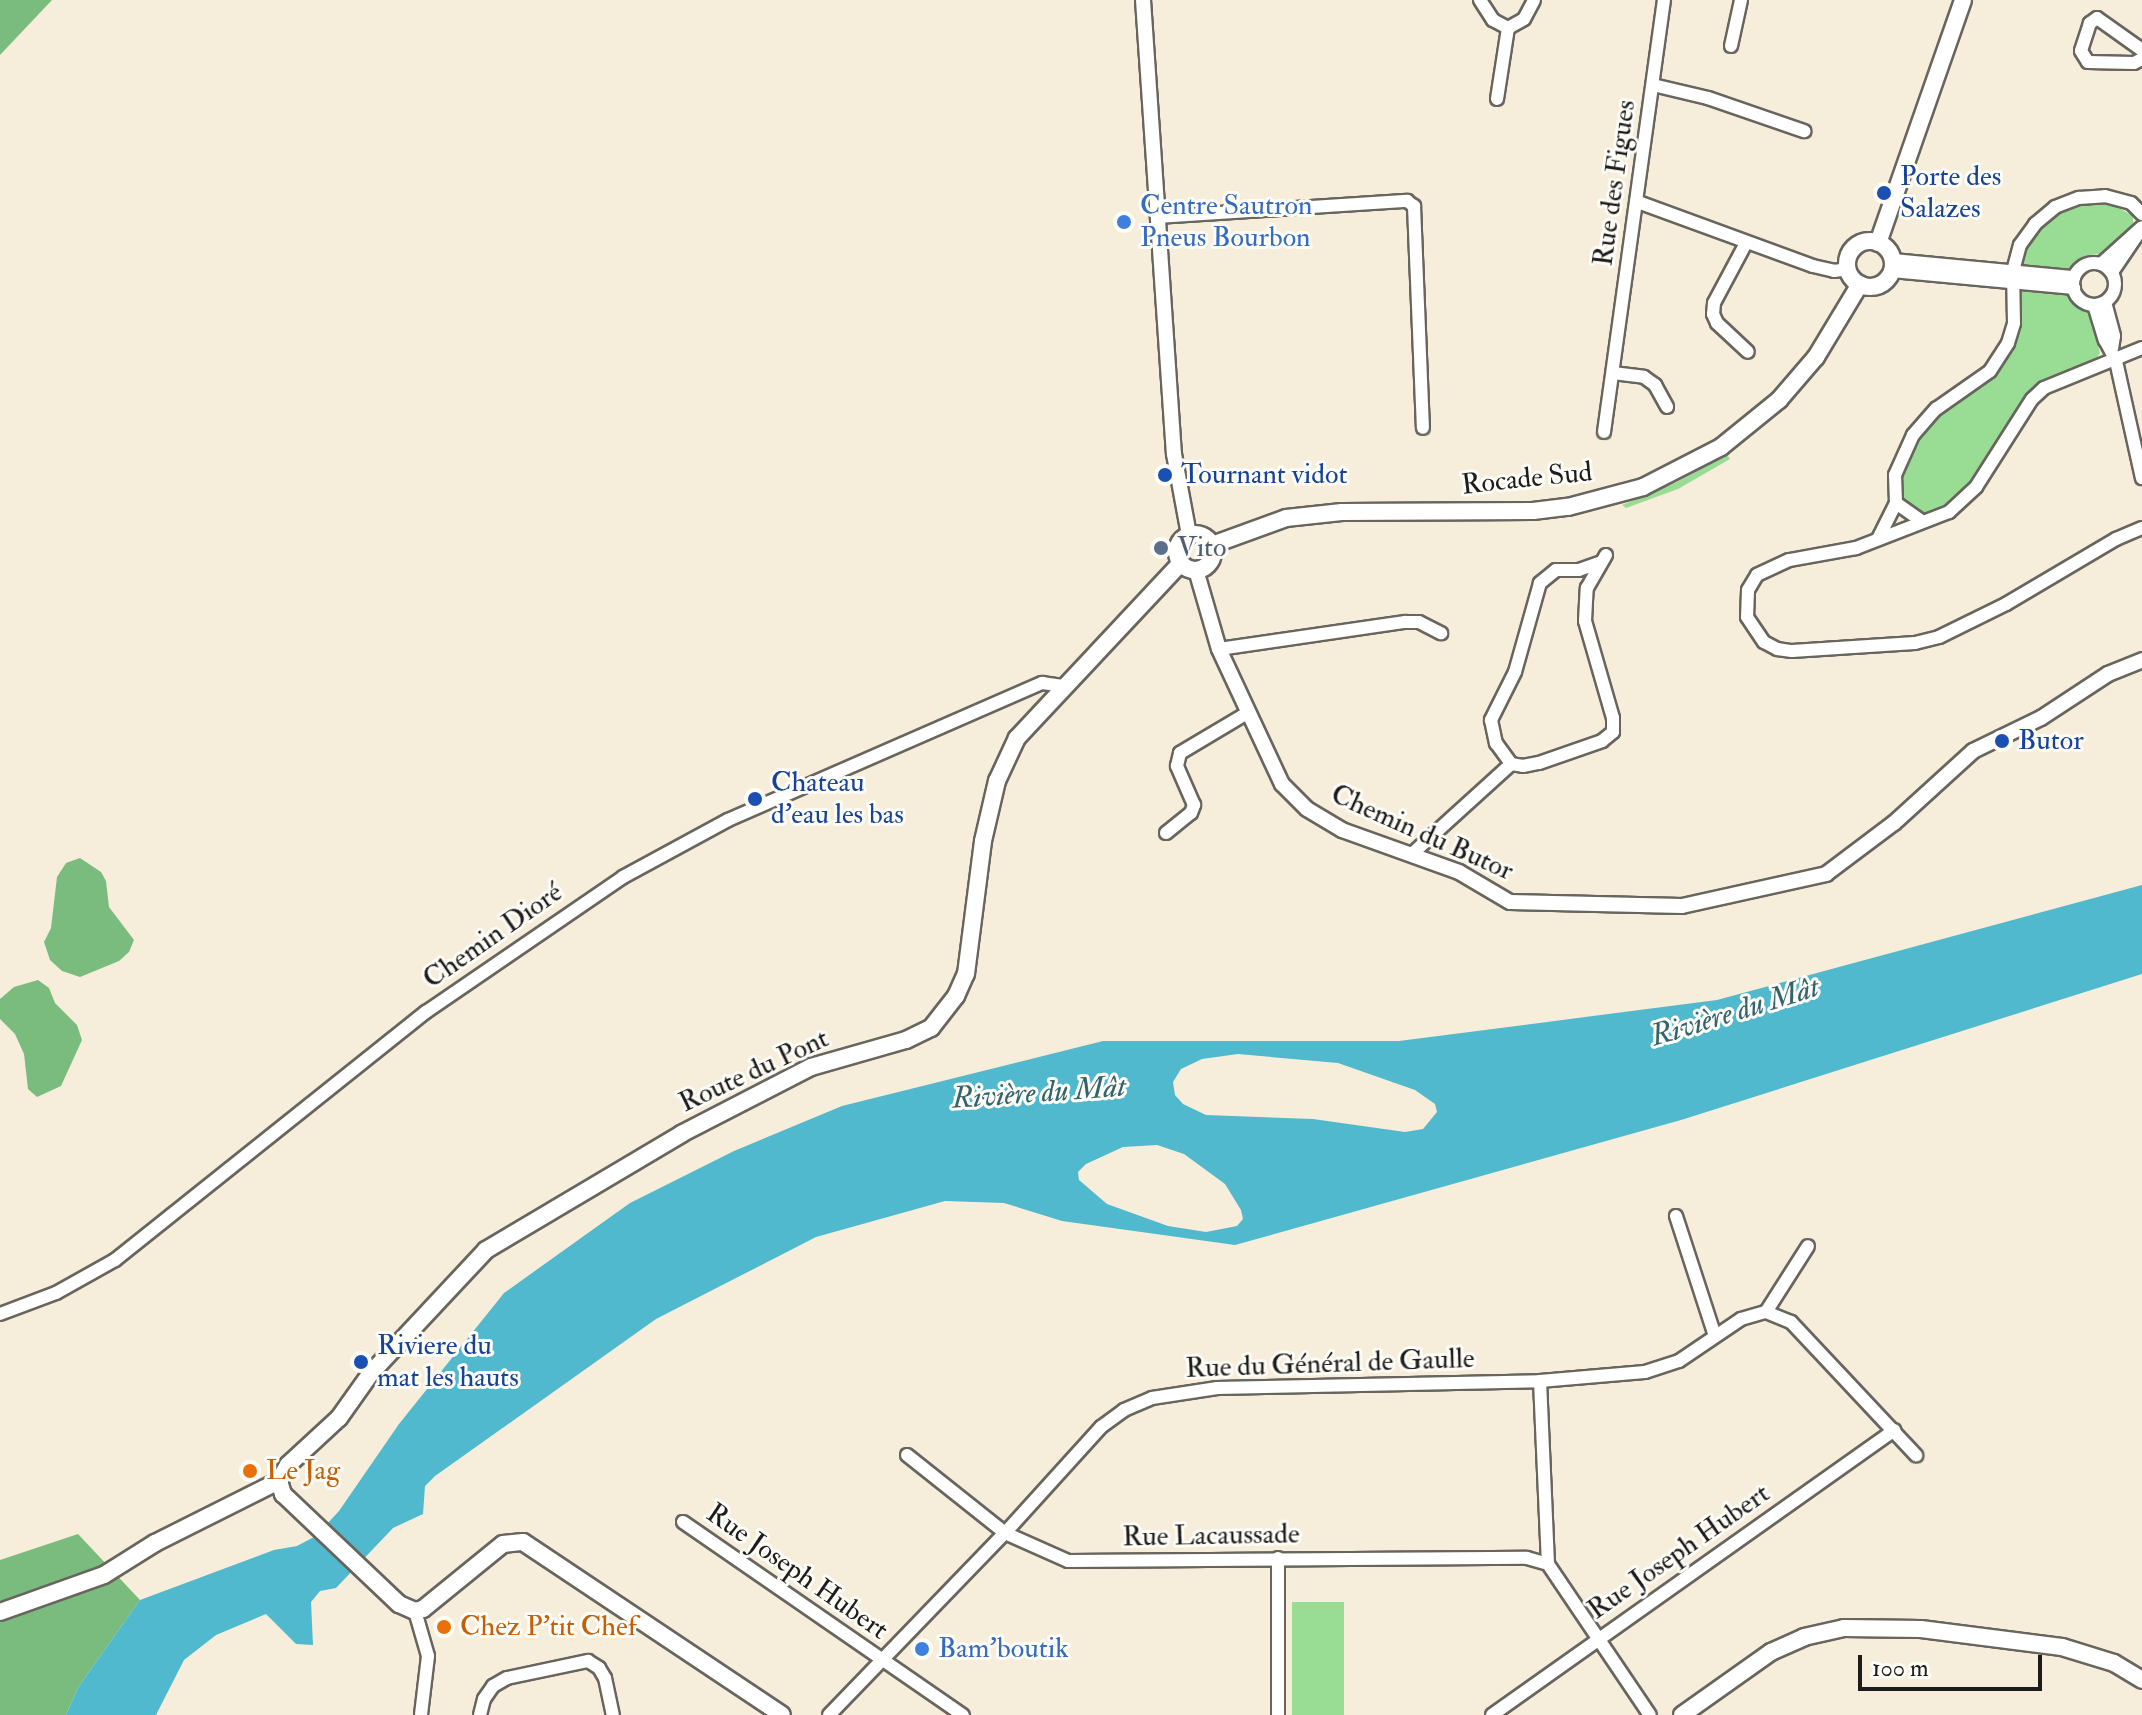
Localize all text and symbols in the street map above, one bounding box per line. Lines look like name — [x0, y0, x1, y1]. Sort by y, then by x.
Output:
street label: Rue des Figues — [1587, 98, 1643, 268]
place label: Porte des Salazes — [1900, 160, 2001, 226]
marker: Porte des Salazes — [1875, 184, 1893, 202]
place label: Centre Sautron Pneus Bourbon — [1140, 189, 1312, 255]
marker: Centre Sautron Pneus Bourbon — [1115, 213, 1133, 231]
street label: Rocade Sud — [1460, 455, 1594, 503]
place label: Tournant vidot — [1181, 458, 1347, 492]
marker: Tournant vidot — [1156, 466, 1174, 484]
place label: Vito — [1177, 531, 1226, 565]
marker: Vito — [1152, 539, 1170, 557]
place label: Butor — [2018, 724, 2084, 758]
marker: Butor — [1993, 732, 2011, 750]
place label: Chateau d'eau les bas — [771, 766, 904, 832]
street label: Chemin du Butor — [1326, 778, 1518, 888]
marker: Chateau d'eau les bas — [746, 790, 764, 808]
street label: Chemin Dioré — [417, 876, 569, 996]
water label: Rivière du Mât — [1647, 969, 1823, 1055]
street label: Route du Pont — [674, 1022, 834, 1120]
water label: Rivière du Mât — [951, 1069, 1127, 1117]
place label: Riviere du mat les hauts — [377, 1329, 519, 1395]
street label: Rue du Général de Gaulle — [1185, 1342, 1475, 1386]
marker: Riviere du mat les hauts — [352, 1353, 370, 1371]
place label: Le Jag — [266, 1454, 340, 1488]
marker: Le Jag — [241, 1462, 259, 1480]
street label: Rue Joseph Hubert — [1582, 1477, 1776, 1627]
street label: Rue Joseph Hubert — [700, 1497, 894, 1647]
street label: Rue Lacaussade — [1122, 1518, 1300, 1554]
place label: Chez P'tit Chef — [460, 1610, 637, 1644]
marker: Chez P'tit Chef — [435, 1618, 453, 1636]
place label: Bam'boutik — [938, 1632, 1069, 1666]
scale bar — [1862, 1639, 2046, 1689]
marker: Bam'boutik — [913, 1640, 931, 1658]
text: 100 m — [1872, 1653, 1929, 1684]

